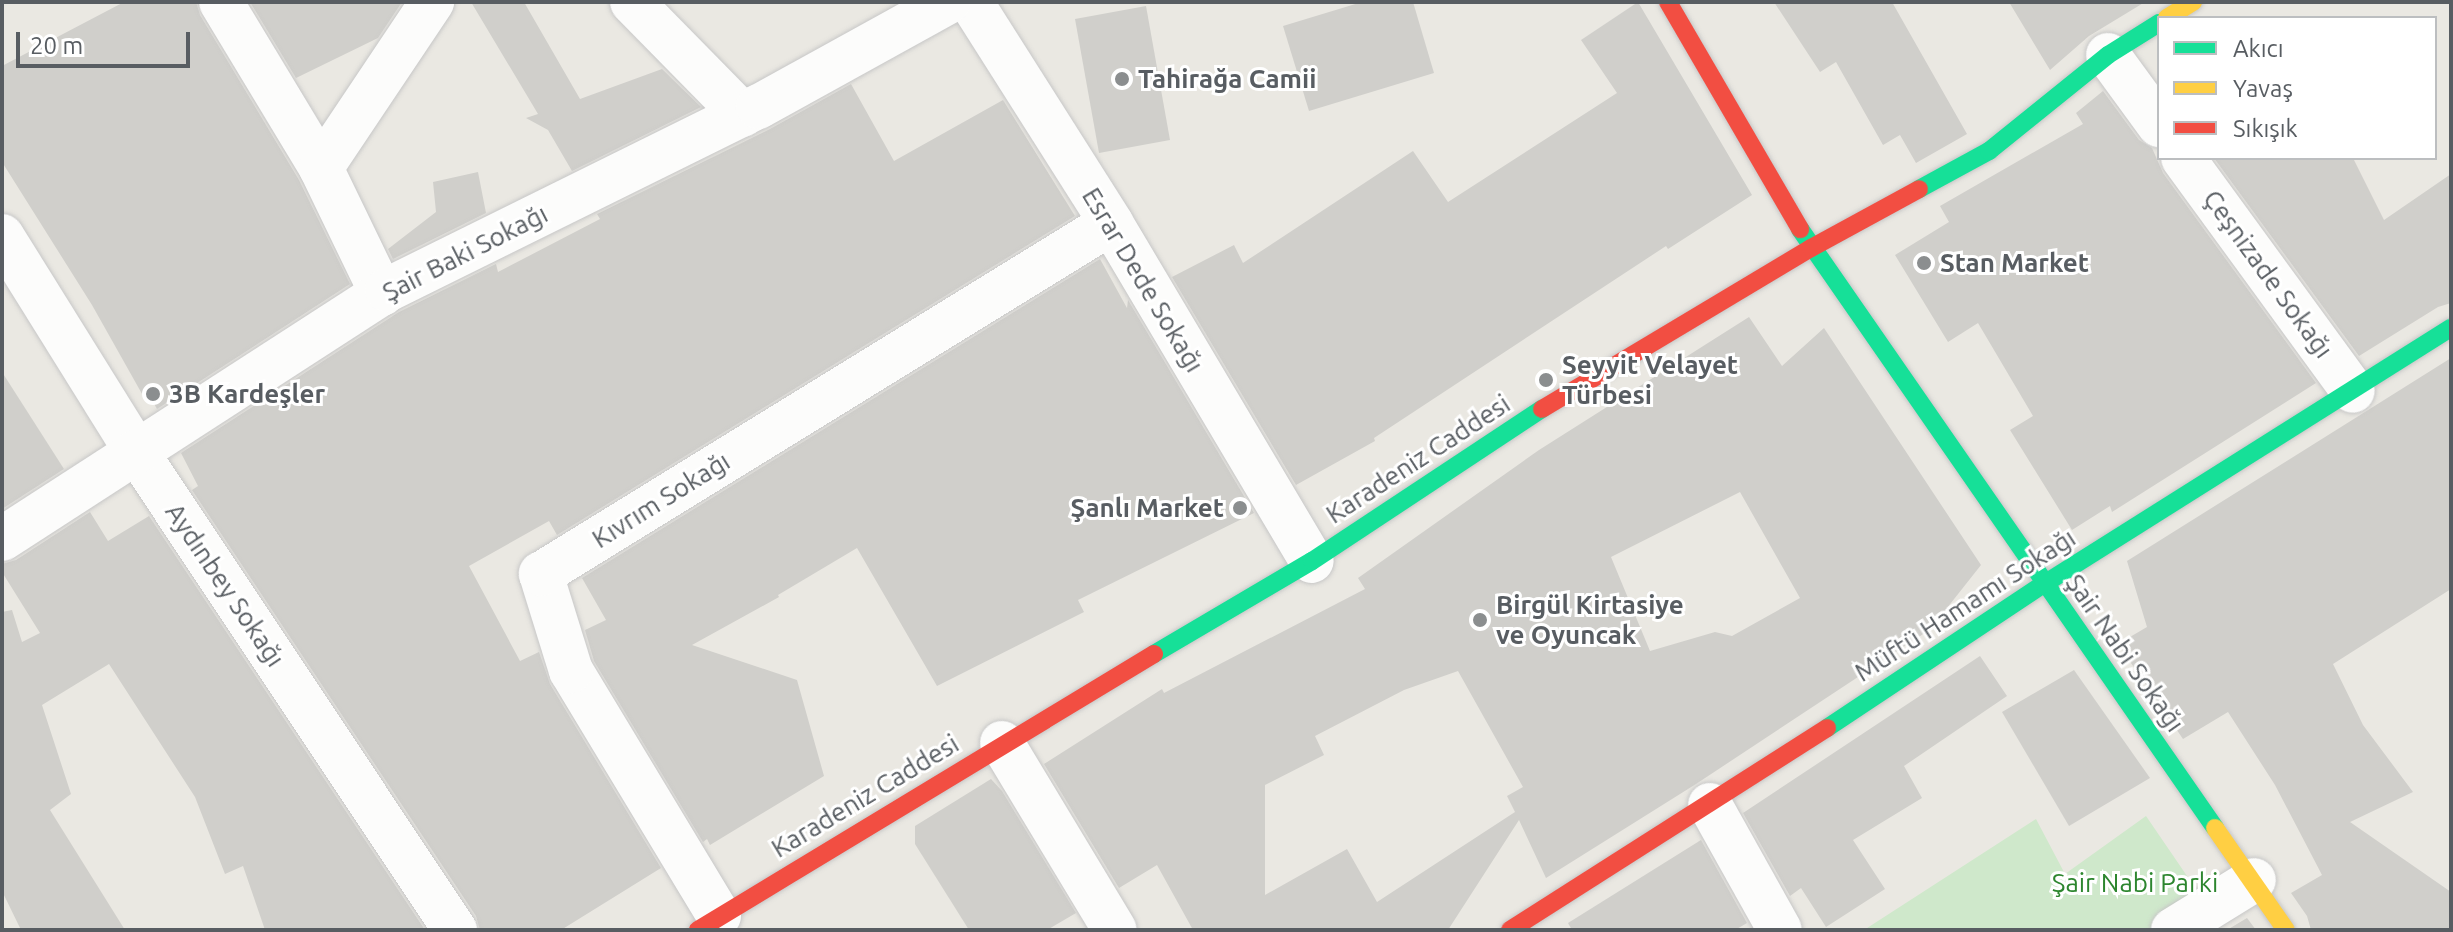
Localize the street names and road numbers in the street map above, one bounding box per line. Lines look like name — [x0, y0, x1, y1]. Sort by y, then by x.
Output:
street label: Esrar Dede Sokağı — [1076, 182, 1210, 378]
street label: Çeşnizade Sokağı — [2197, 184, 2339, 364]
street label: Şair Baki Sokağı — [377, 198, 553, 308]
street label: Karadeniz Caddesi — [1320, 388, 1516, 530]
street label: Kıvrım Sokağı — [586, 445, 736, 555]
street label: Aydınbey Sokağı — [159, 497, 291, 673]
street label: Müftü Hamamı Sokağı — [1849, 522, 2081, 688]
street label: Şair Nabi Sokağı — [2059, 568, 2191, 738]
street label: Karadeniz Caddesi — [766, 728, 964, 864]

